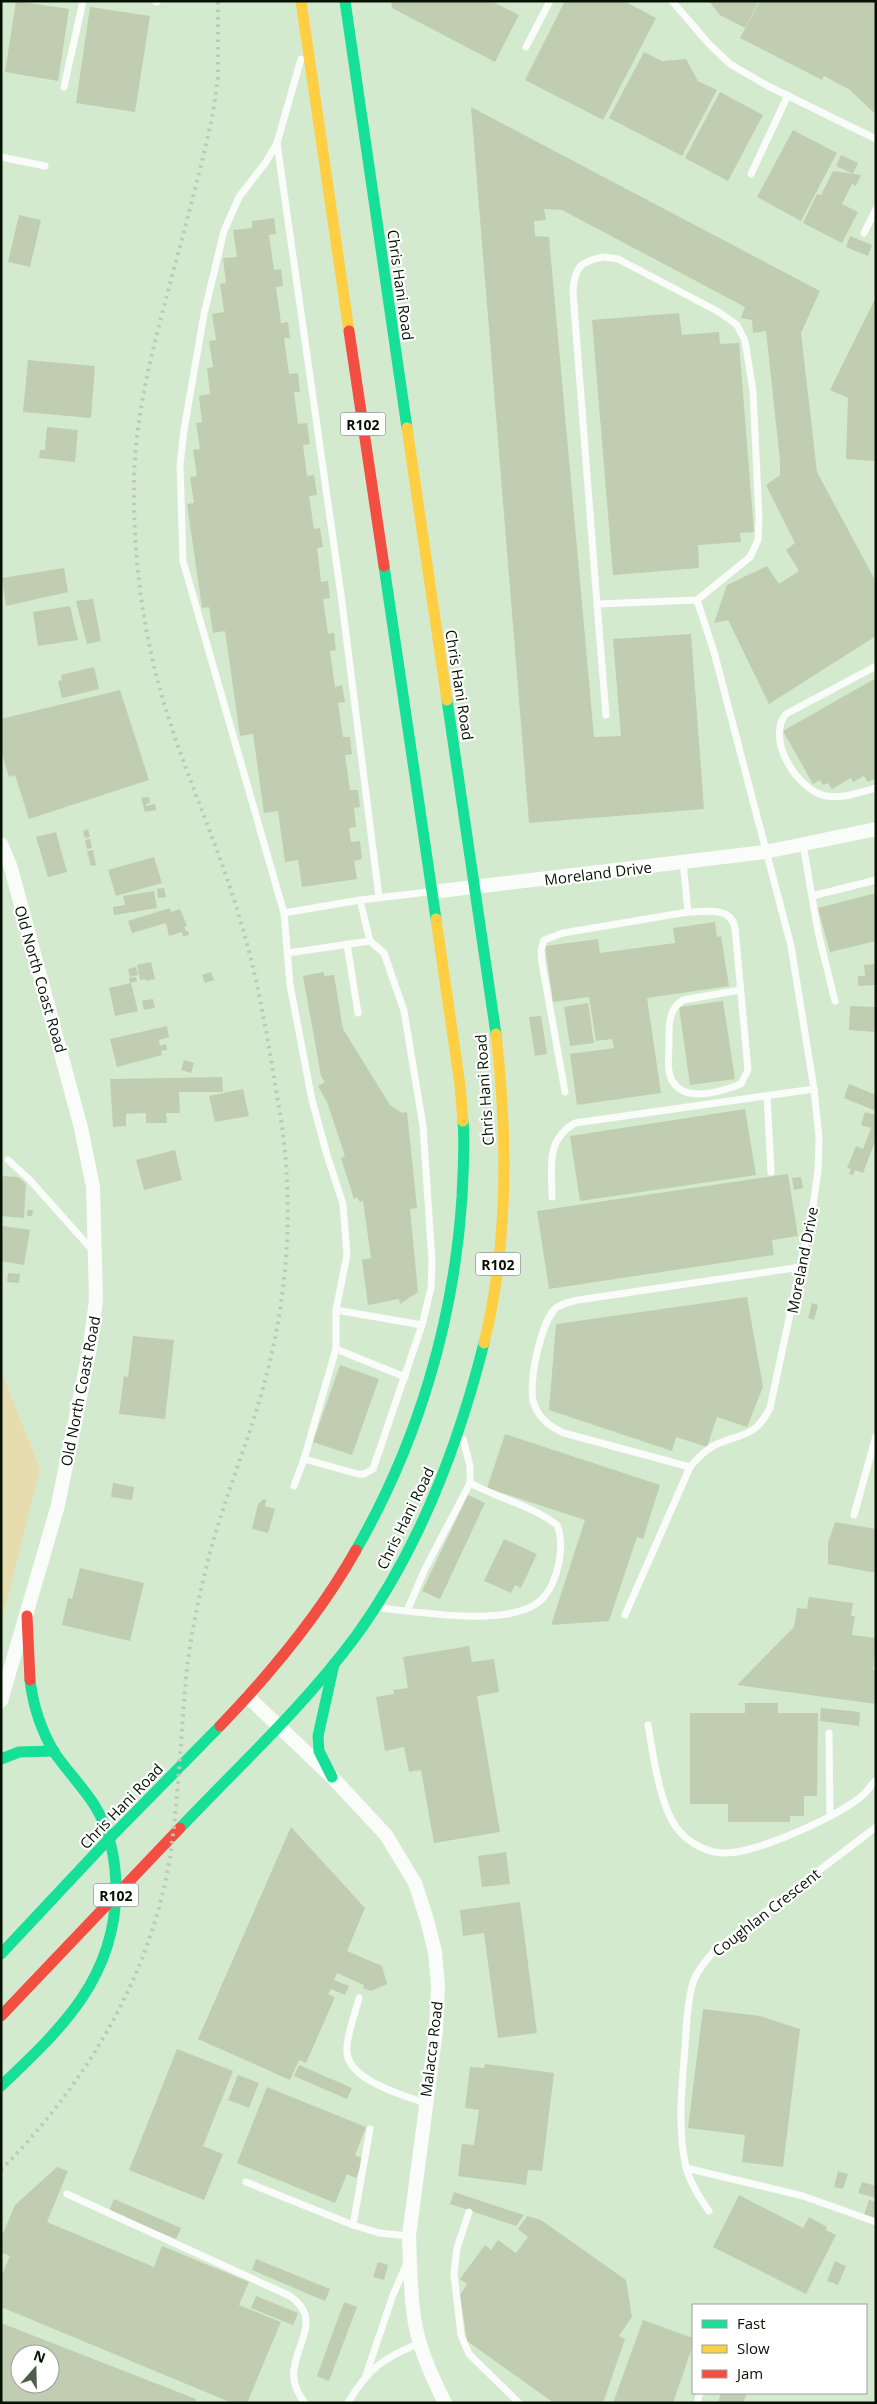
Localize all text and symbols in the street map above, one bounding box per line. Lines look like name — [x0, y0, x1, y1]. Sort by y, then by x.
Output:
street label: Chris Hani Road — [383, 228, 419, 342]
road number: R102 — [340, 412, 386, 436]
street label: Chris Hani Road — [441, 628, 479, 742]
street label: Moreland Drive — [543, 856, 653, 890]
street label: Old North Coast Road — [10, 903, 72, 1055]
street label: Chris Hani Road — [470, 1034, 498, 1146]
street label: Moreland Drive — [782, 1205, 822, 1315]
road number: R102 — [476, 1252, 520, 1276]
street label: Old North Coast Road — [56, 1314, 104, 1468]
street label: Chris Hani Road — [372, 1463, 438, 1573]
street label: Chris Hani Road — [75, 1759, 167, 1853]
street label: Coughlan Crescent — [708, 1864, 824, 1960]
road number: R102 — [94, 1884, 138, 1906]
street label: Malacca Road — [415, 2000, 447, 2098]
legend — [692, 2304, 867, 2394]
text: Fast — [737, 2313, 766, 2333]
text: Slow — [737, 2338, 770, 2358]
north arrow — [10, 2344, 60, 2394]
text: N — [31, 2345, 48, 2367]
text: Jam — [735, 2363, 763, 2383]

